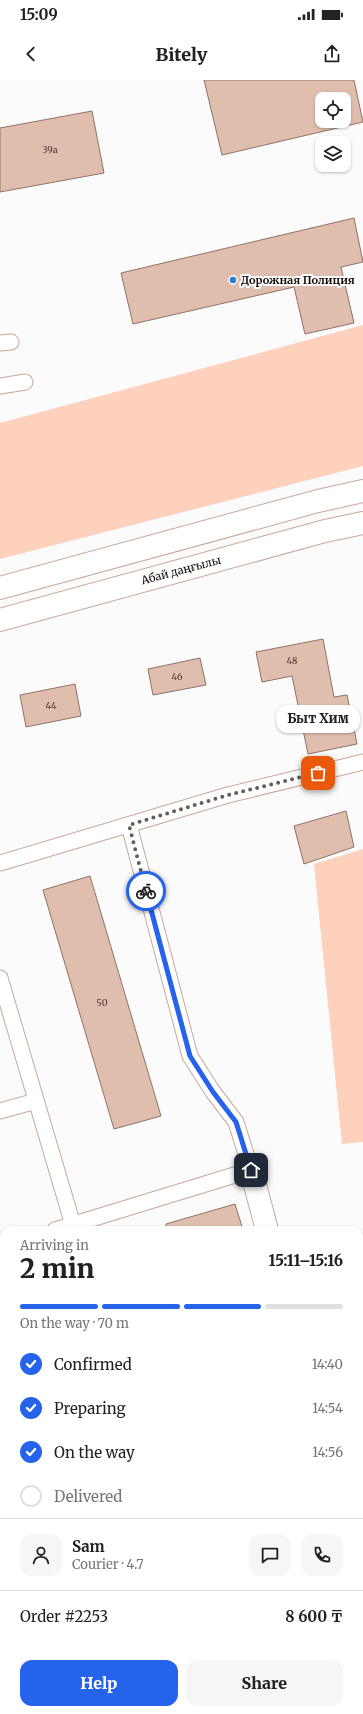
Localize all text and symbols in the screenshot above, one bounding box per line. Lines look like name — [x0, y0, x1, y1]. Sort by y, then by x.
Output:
text: 15:09 — [20, 5, 58, 24]
icon: back — [20, 43, 42, 65]
text: Bitely — [156, 43, 207, 66]
icon: share — [321, 43, 343, 65]
map controls — [315, 92, 351, 172]
button: locate — [315, 92, 351, 128]
button: layers — [315, 136, 351, 172]
house number: 39а — [42, 144, 58, 155]
place label: Дорожная Полиция — [241, 273, 355, 287]
marker: Дорожная Полиция — [228, 275, 238, 285]
street label: Абай даңғылы — [139, 553, 223, 588]
house number: 48 — [287, 655, 297, 666]
house number: 46 — [172, 671, 183, 682]
house number: 44 — [45, 700, 57, 711]
callout: Быт Хим — [276, 705, 360, 733]
text: Быт Хим — [287, 710, 349, 727]
pin — [301, 756, 335, 790]
icon: bag — [307, 762, 329, 784]
courier — [126, 871, 166, 911]
icon: bike — [135, 880, 157, 902]
house number: 50 — [97, 997, 108, 1008]
pin — [234, 1153, 268, 1187]
icon: home — [240, 1159, 262, 1181]
text: Arriving in — [20, 1237, 89, 1254]
text: 15:11–15:16 — [268, 1251, 343, 1270]
text: 2 min — [20, 1252, 94, 1285]
text: On the way · 70 m — [20, 1315, 129, 1332]
icon: check — [20, 1353, 42, 1375]
text: Confirmed — [54, 1355, 132, 1374]
text: 14:40 — [312, 1356, 343, 1373]
icon: check — [20, 1397, 42, 1419]
text: Preparing — [54, 1399, 126, 1418]
text: 14:54 — [312, 1400, 343, 1417]
icon: check — [20, 1441, 42, 1463]
text: On the way — [54, 1443, 135, 1462]
text: 14:56 — [312, 1444, 343, 1461]
text: Delivered — [54, 1487, 122, 1506]
button: person — [20, 1534, 62, 1576]
button: chat — [249, 1534, 291, 1576]
button: phone — [301, 1534, 343, 1576]
text: Sam — [72, 1537, 105, 1556]
text: Courier · 4.7 — [72, 1556, 144, 1573]
text: Order #2253 — [20, 1607, 108, 1626]
text: 8 600 ₸ — [285, 1607, 343, 1626]
button: Help — [20, 1660, 178, 1706]
button: Share — [186, 1660, 343, 1706]

